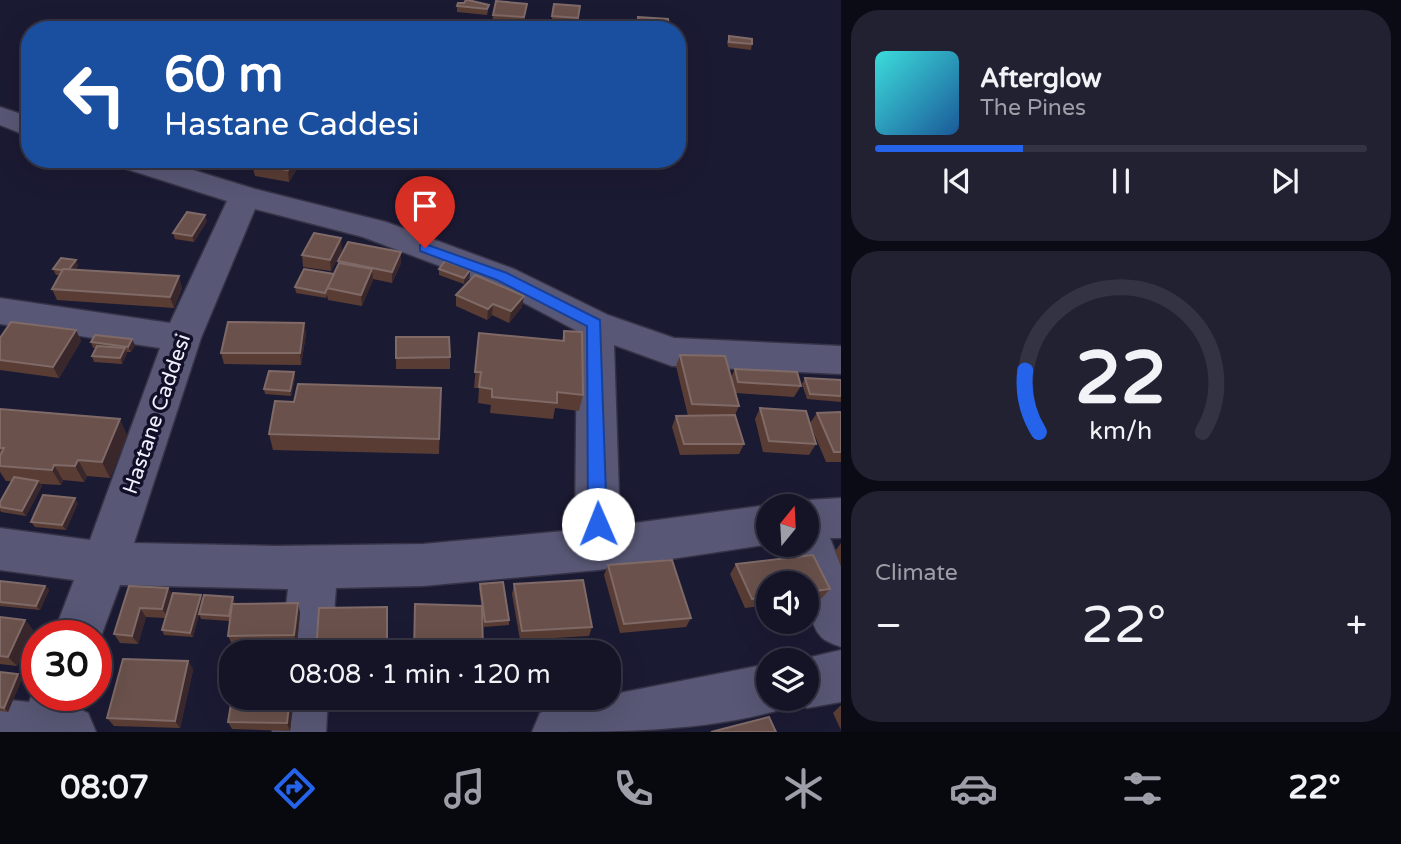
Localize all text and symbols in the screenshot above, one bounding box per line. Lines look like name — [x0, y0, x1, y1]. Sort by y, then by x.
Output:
text: 60 m — [164, 46, 283, 105]
icon: left — [49, 49, 140, 140]
text: Afterglow — [980, 63, 1102, 94]
text: The Pines — [980, 94, 1086, 122]
text: Hastane Caddesi — [164, 106, 420, 144]
icon: previous — [938, 162, 976, 200]
icon: pause — [1102, 162, 1140, 200]
icon: next — [1266, 162, 1304, 200]
pin — [395, 176, 455, 248]
icon: arrive — [406, 187, 444, 225]
street label: Hastane Caddesi — [118, 331, 196, 497]
text: 22 — [1075, 335, 1167, 423]
text: km/h — [1090, 416, 1152, 446]
position arrow — [561, 487, 635, 561]
north arrow — [756, 494, 819, 556]
map controls — [756, 494, 819, 711]
text: Climate — [875, 559, 958, 587]
button: sound — [756, 571, 819, 634]
text: 22° — [1081, 594, 1166, 657]
text: − — [875, 603, 902, 649]
text: + — [1346, 603, 1367, 649]
speed limit sign: 30 — [21, 620, 112, 711]
button: layers — [756, 648, 819, 711]
text: 08:08 · 1 min · 120 m — [289, 659, 551, 690]
icon: directions — [270, 764, 319, 813]
icon: music — [440, 764, 489, 813]
icon: phone — [609, 764, 658, 813]
icon: climate — [779, 764, 828, 813]
icon: car — [949, 764, 998, 813]
icon: filters — [1118, 764, 1167, 813]
text: 08:07 — [60, 769, 149, 807]
text: 22° — [1288, 769, 1341, 807]

